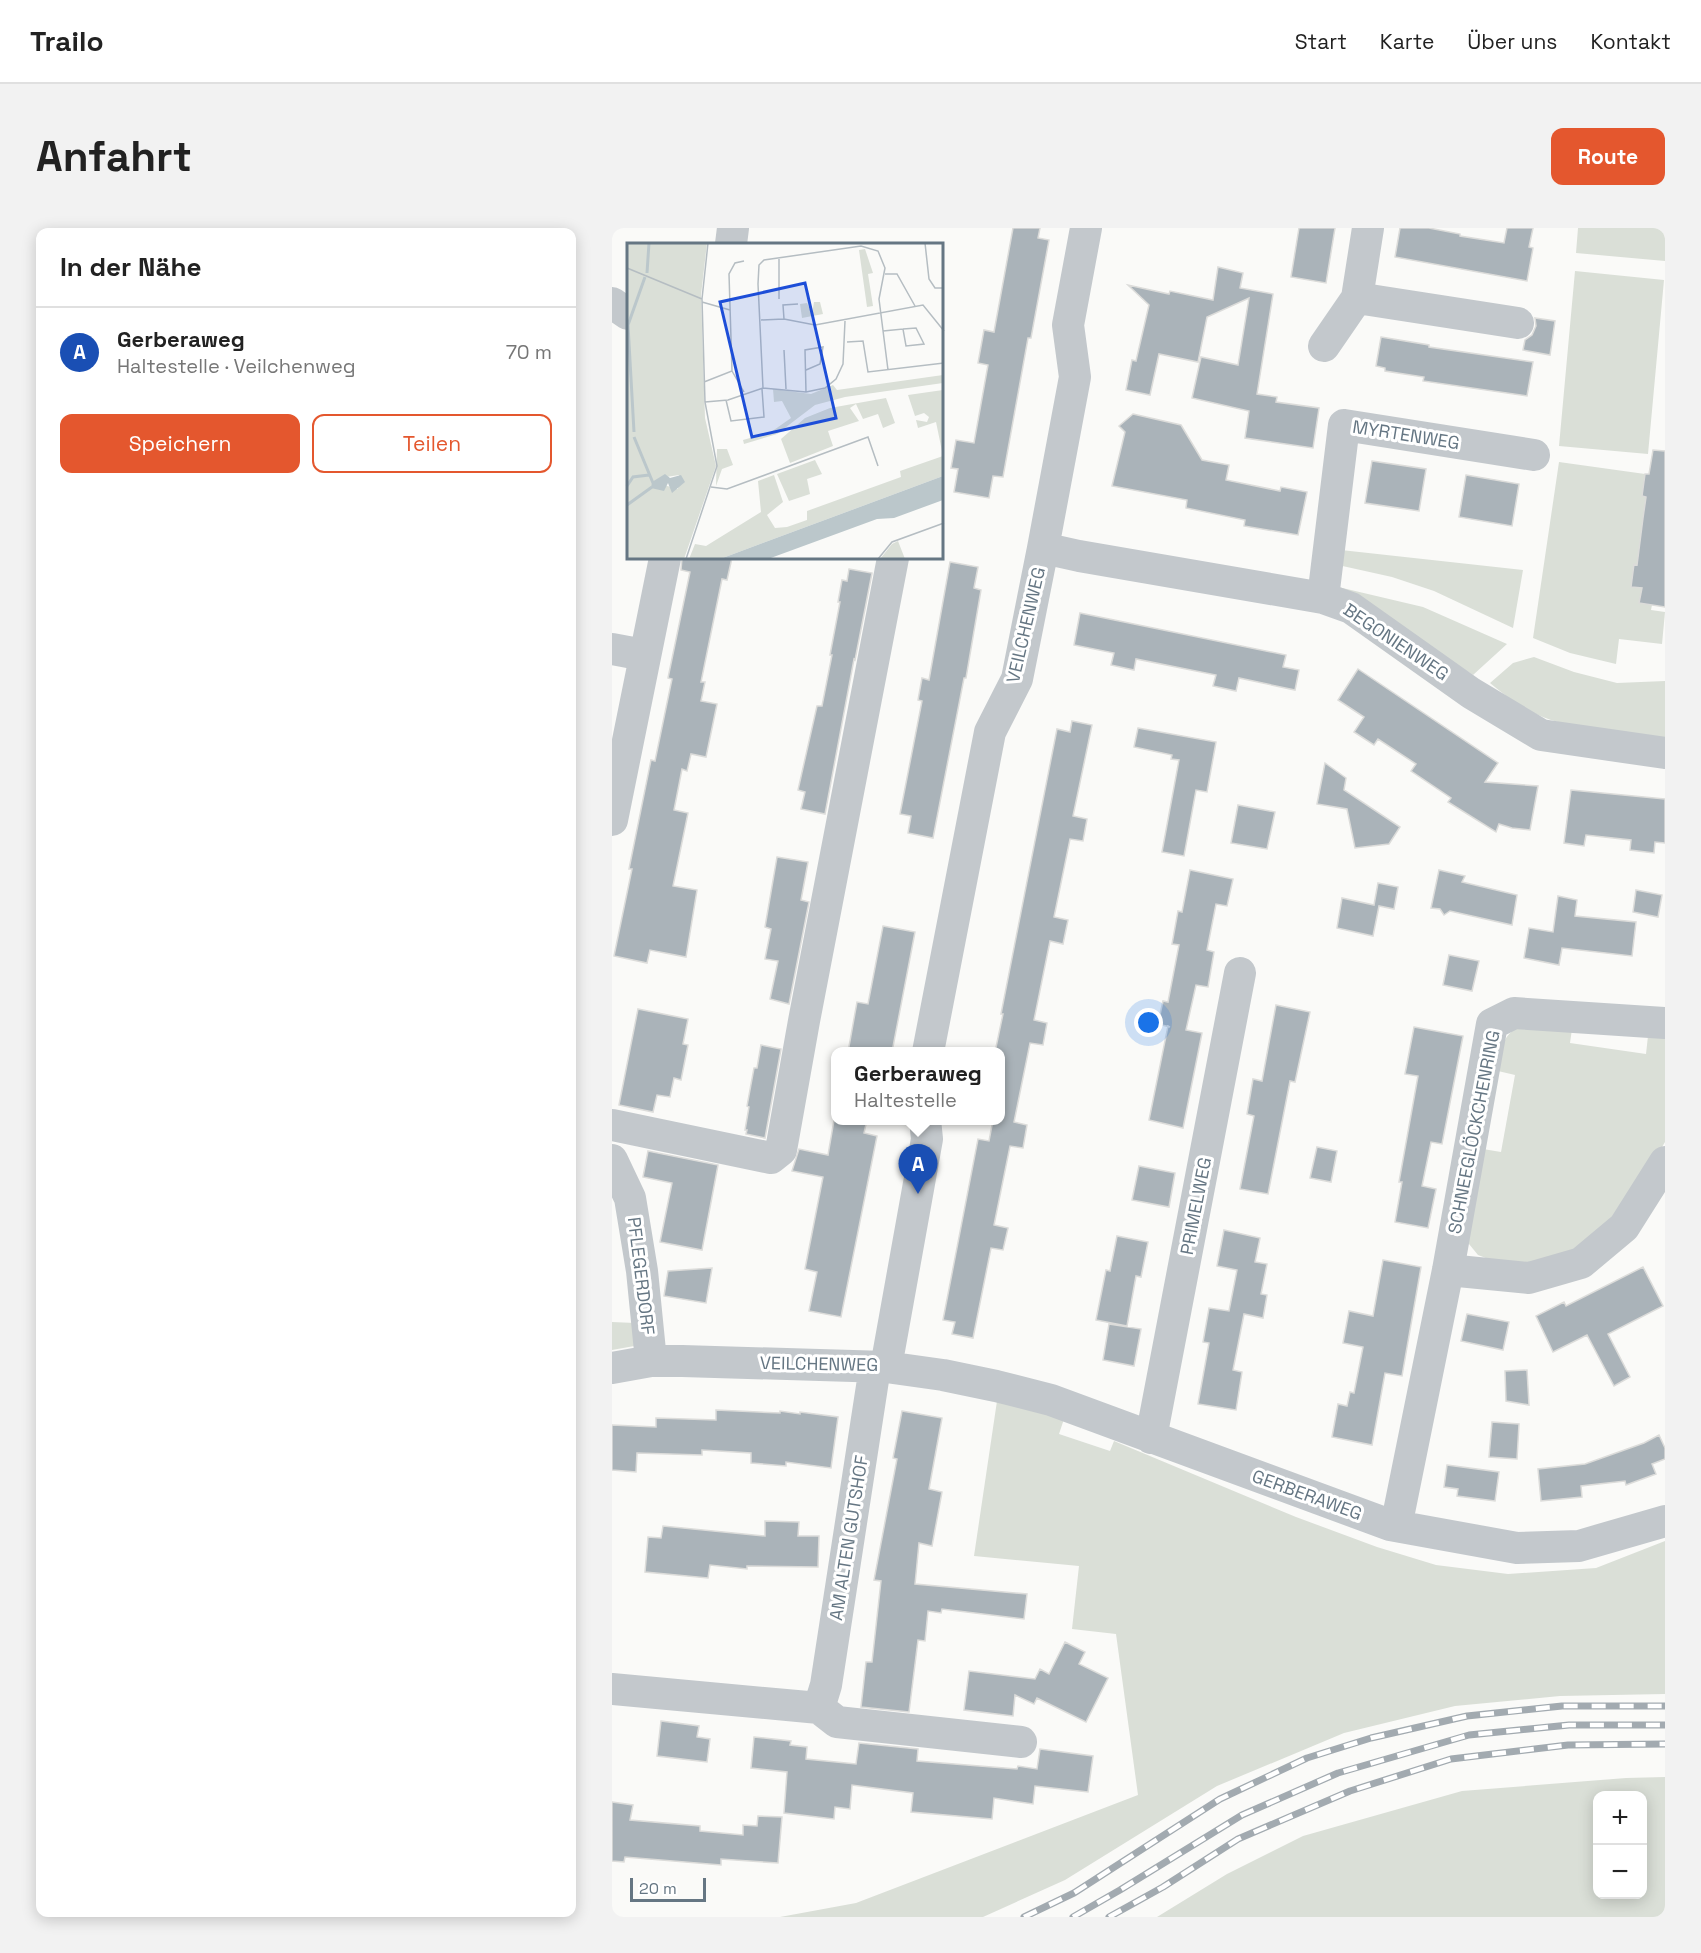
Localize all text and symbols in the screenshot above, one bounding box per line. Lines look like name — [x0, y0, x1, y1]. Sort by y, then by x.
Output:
text: Trailo — [30, 23, 104, 59]
text: Start — [1295, 28, 1347, 55]
text: Karte — [1380, 28, 1434, 55]
text: Über uns — [1467, 28, 1557, 55]
text: Kontakt — [1590, 28, 1671, 55]
button: Route — [1551, 128, 1665, 185]
text: Anfahrt — [36, 130, 192, 183]
inset map — [627, 243, 944, 560]
text: In der Nähe — [60, 250, 201, 284]
text: Gerberaweg — [117, 325, 245, 353]
text: A — [73, 339, 86, 365]
text: 70 m — [506, 339, 552, 365]
text: Haltestelle · Veilchenweg — [117, 353, 356, 379]
button: Speichern — [60, 414, 300, 473]
button: Teilen — [312, 414, 552, 473]
street label: MYRTENWEG — [1351, 415, 1461, 454]
street label: VEILCHENWEG — [1001, 565, 1050, 685]
street label: BEGONIENWEG — [1339, 598, 1453, 685]
your location — [1134, 1008, 1163, 1037]
street label: SCHNEEGLÖCKCHENRING — [1442, 1028, 1505, 1236]
popup — [831, 1047, 1005, 1125]
text: Gerberaweg — [854, 1059, 982, 1087]
text: Haltestelle — [854, 1087, 957, 1113]
pin: A — [898, 1144, 938, 1194]
street label: PRIMELWEG — [1175, 1155, 1216, 1257]
street label: PFLEGERDORF — [623, 1216, 660, 1337]
street label: VEILCHENWEG — [760, 1351, 878, 1376]
street label: AM ALTEN GUTSHOF — [824, 1453, 873, 1622]
street label: GERBERAWEG — [1249, 1464, 1365, 1525]
map controls — [1593, 1791, 1647, 1899]
button: + — [1593, 1791, 1647, 1845]
button: − — [1593, 1845, 1647, 1899]
scale bar — [630, 1875, 706, 1902]
text: 20 m — [639, 1878, 677, 1899]

